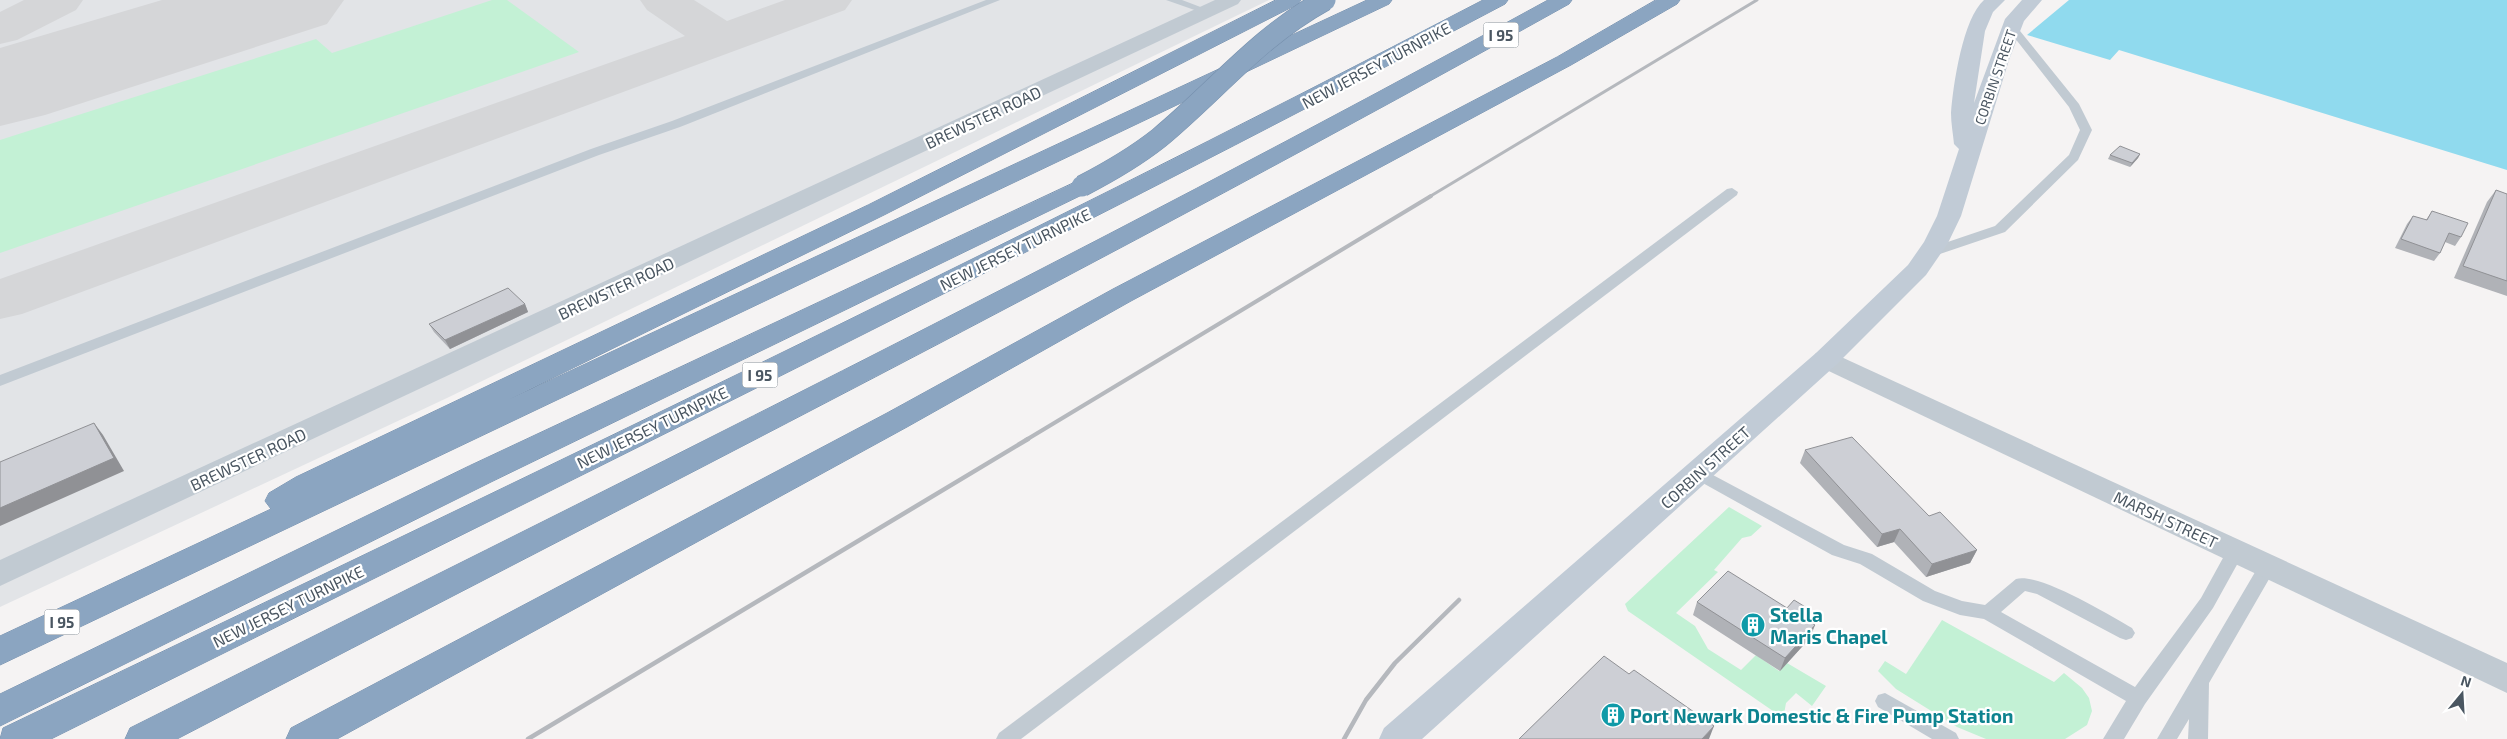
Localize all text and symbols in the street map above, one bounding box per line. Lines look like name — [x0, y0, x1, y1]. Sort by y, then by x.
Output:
street label: NEW JERSEY TURNPIKE — [1298, 18, 1454, 112]
road number: I 95 — [1484, 22, 1518, 48]
street label: CORBIN STREET — [1971, 27, 2019, 127]
street label: BREWSTER ROAD — [922, 82, 1044, 152]
street label: NEW JERSEY TURNPIKE — [936, 204, 1094, 294]
street label: BREWSTER ROAD — [555, 253, 677, 323]
road number: I 95 — [742, 362, 778, 388]
street label: NEW JERSEY TURNPIKE — [573, 382, 731, 472]
street label: CORBIN STREET — [1656, 422, 1754, 512]
street label: BREWSTER ROAD — [187, 424, 309, 494]
street label: MARSH STREET — [2111, 487, 2221, 551]
street label: NEW JERSEY TURNPIKE — [209, 561, 367, 651]
place label: Stella Maris Chapel — [1770, 603, 1888, 648]
road number: I 95 — [44, 610, 80, 634]
building icon: Stella Maris Chapel — [1740, 612, 1766, 638]
north arrow — [2437, 669, 2487, 719]
text: N — [2459, 672, 2474, 691]
building icon: Port Newark Domestic & Fire Pump Station — [1600, 702, 1626, 728]
place label: Port Newark Domestic & Fire Pump Station — [1630, 704, 2013, 727]

